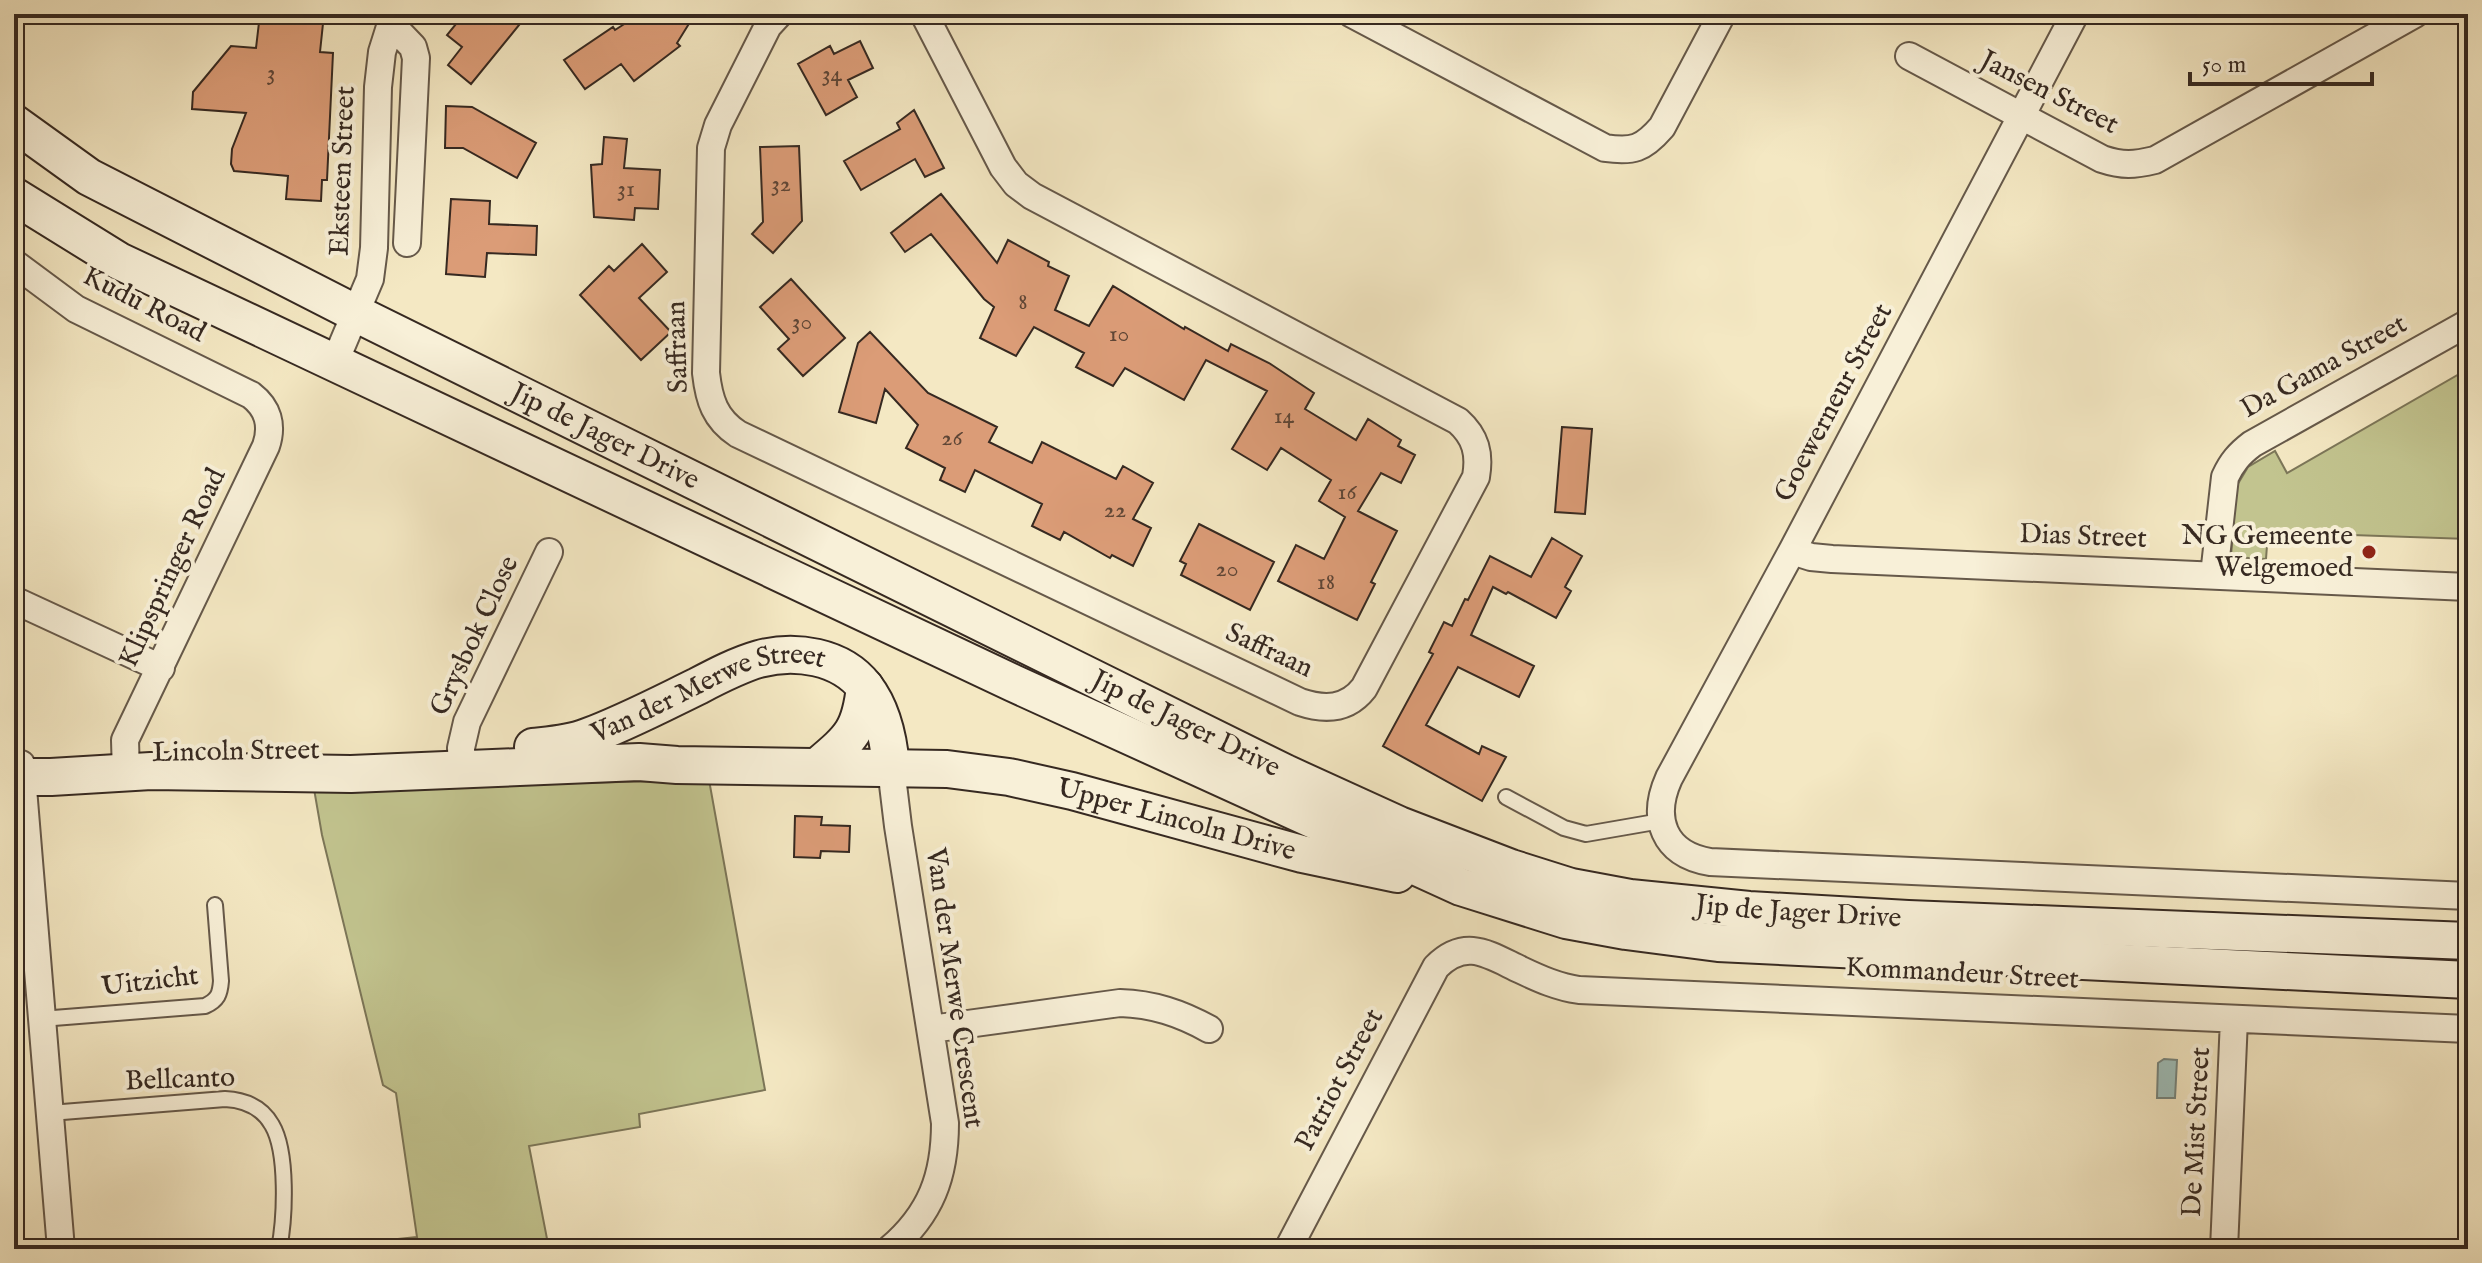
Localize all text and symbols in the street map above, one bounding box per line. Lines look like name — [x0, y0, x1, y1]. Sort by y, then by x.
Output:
scale bar — [2190, 36, 2372, 86]
street label: Jansen Street — [1971, 42, 2125, 143]
text: 50 m — [2202, 50, 2246, 81]
house number: 3 — [267, 58, 275, 89]
house number: 34 — [822, 59, 843, 90]
street label: Eksteen Street — [323, 85, 363, 257]
house number: 32 — [771, 169, 791, 200]
house number: 31 — [617, 174, 635, 205]
street label: Kudu Road — [77, 259, 211, 351]
house number: 8 — [1018, 287, 1028, 318]
street label: Goewerneur Street — [1767, 297, 1901, 508]
street label: Saffraan — [659, 300, 697, 394]
house number: 30 — [792, 307, 812, 338]
street label: Da Gama Street — [2235, 307, 2413, 427]
house number: 10 — [1109, 319, 1129, 350]
street label: Jip de Jager Drive — [502, 374, 705, 498]
house number: 14 — [1274, 401, 1295, 432]
house number: 26 — [941, 423, 964, 454]
street label: Klipspringer Road — [112, 463, 234, 673]
house number: 16 — [1337, 477, 1357, 508]
house number: 22 — [1104, 495, 1126, 526]
street label: Dias Street — [2019, 517, 2148, 557]
place label: NG Gemeente Welgemoed — [2181, 519, 2353, 586]
marker: NG Gemeente Welgemoed — [2360, 543, 2378, 561]
street label: Grysbok Close — [423, 550, 527, 722]
house number: 20 — [1215, 554, 1239, 585]
house number: 18 — [1317, 567, 1335, 598]
street label: Saffraan — [1220, 616, 1318, 686]
street label: Van der Merwe Street — [585, 637, 830, 752]
street label: Jip de Jager Drive — [1083, 661, 1286, 785]
street label: Lincoln Street — [152, 733, 320, 771]
street label: Upper Lincoln Drive — [1054, 771, 1300, 869]
street label: Van der Merwe Crescent — [917, 845, 991, 1131]
street label: Jip de Jager Drive — [1691, 887, 1903, 936]
street label: Kommandeur Street — [1844, 950, 2080, 998]
street label: Uitzicht — [99, 959, 201, 1005]
street label: Patriot Street — [1288, 1003, 1392, 1157]
street label: De Mist Street — [2175, 1046, 2219, 1218]
street label: Bellcanto — [124, 1061, 236, 1099]

